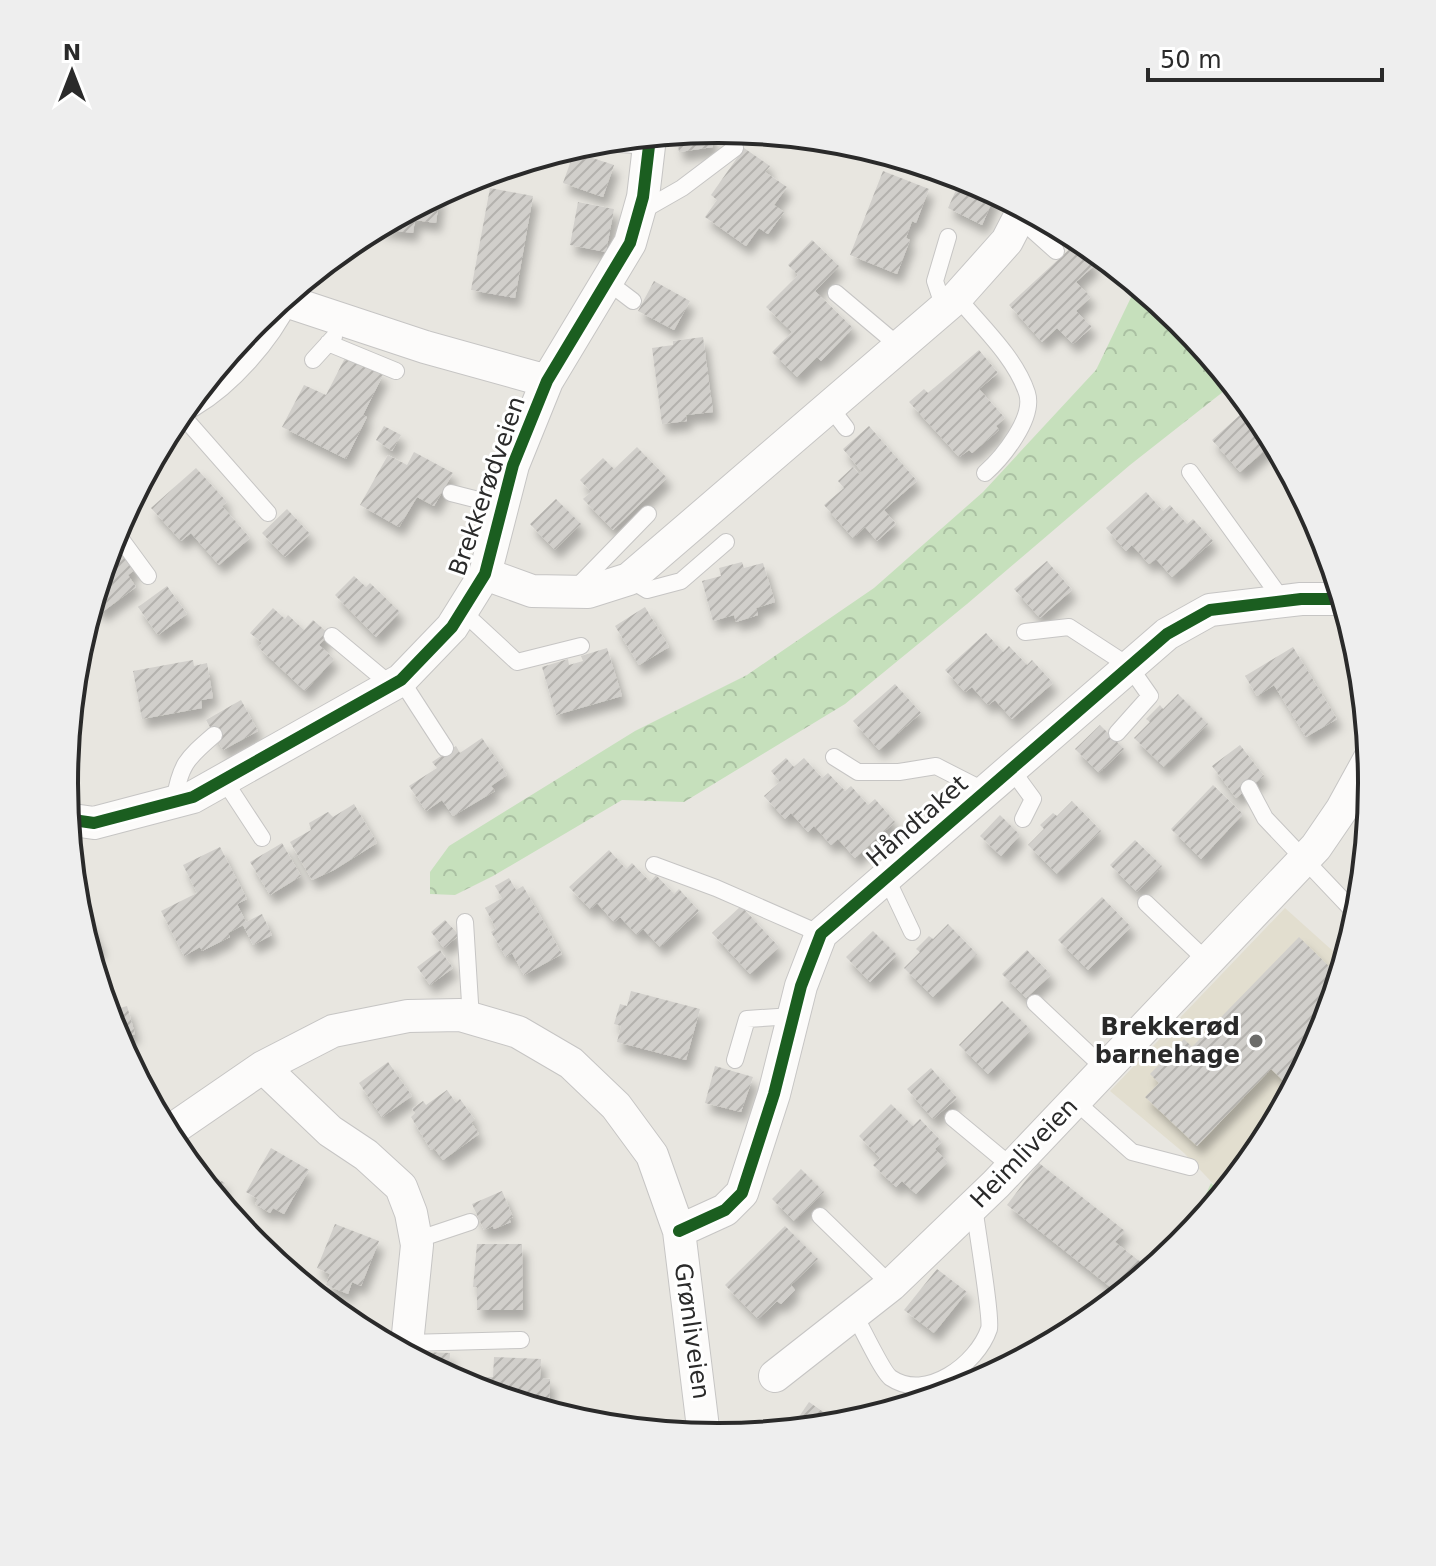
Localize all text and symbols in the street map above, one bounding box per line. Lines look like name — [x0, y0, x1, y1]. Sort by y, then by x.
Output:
north arrow — [32, 32, 112, 112]
scale bar — [1148, 32, 1382, 82]
text: N — [63, 40, 81, 65]
text: 50 m — [1160, 46, 1222, 74]
street label: Brekkerødveien — [443, 393, 531, 579]
street label: Håndtaket — [860, 769, 973, 872]
place label: Brekkerød barnehage — [1095, 1013, 1240, 1069]
marker: Brekkerød barnehage — [1247, 1032, 1265, 1050]
street label: Heimliveien — [965, 1092, 1083, 1214]
street label: Grønliveien — [669, 1261, 715, 1401]

